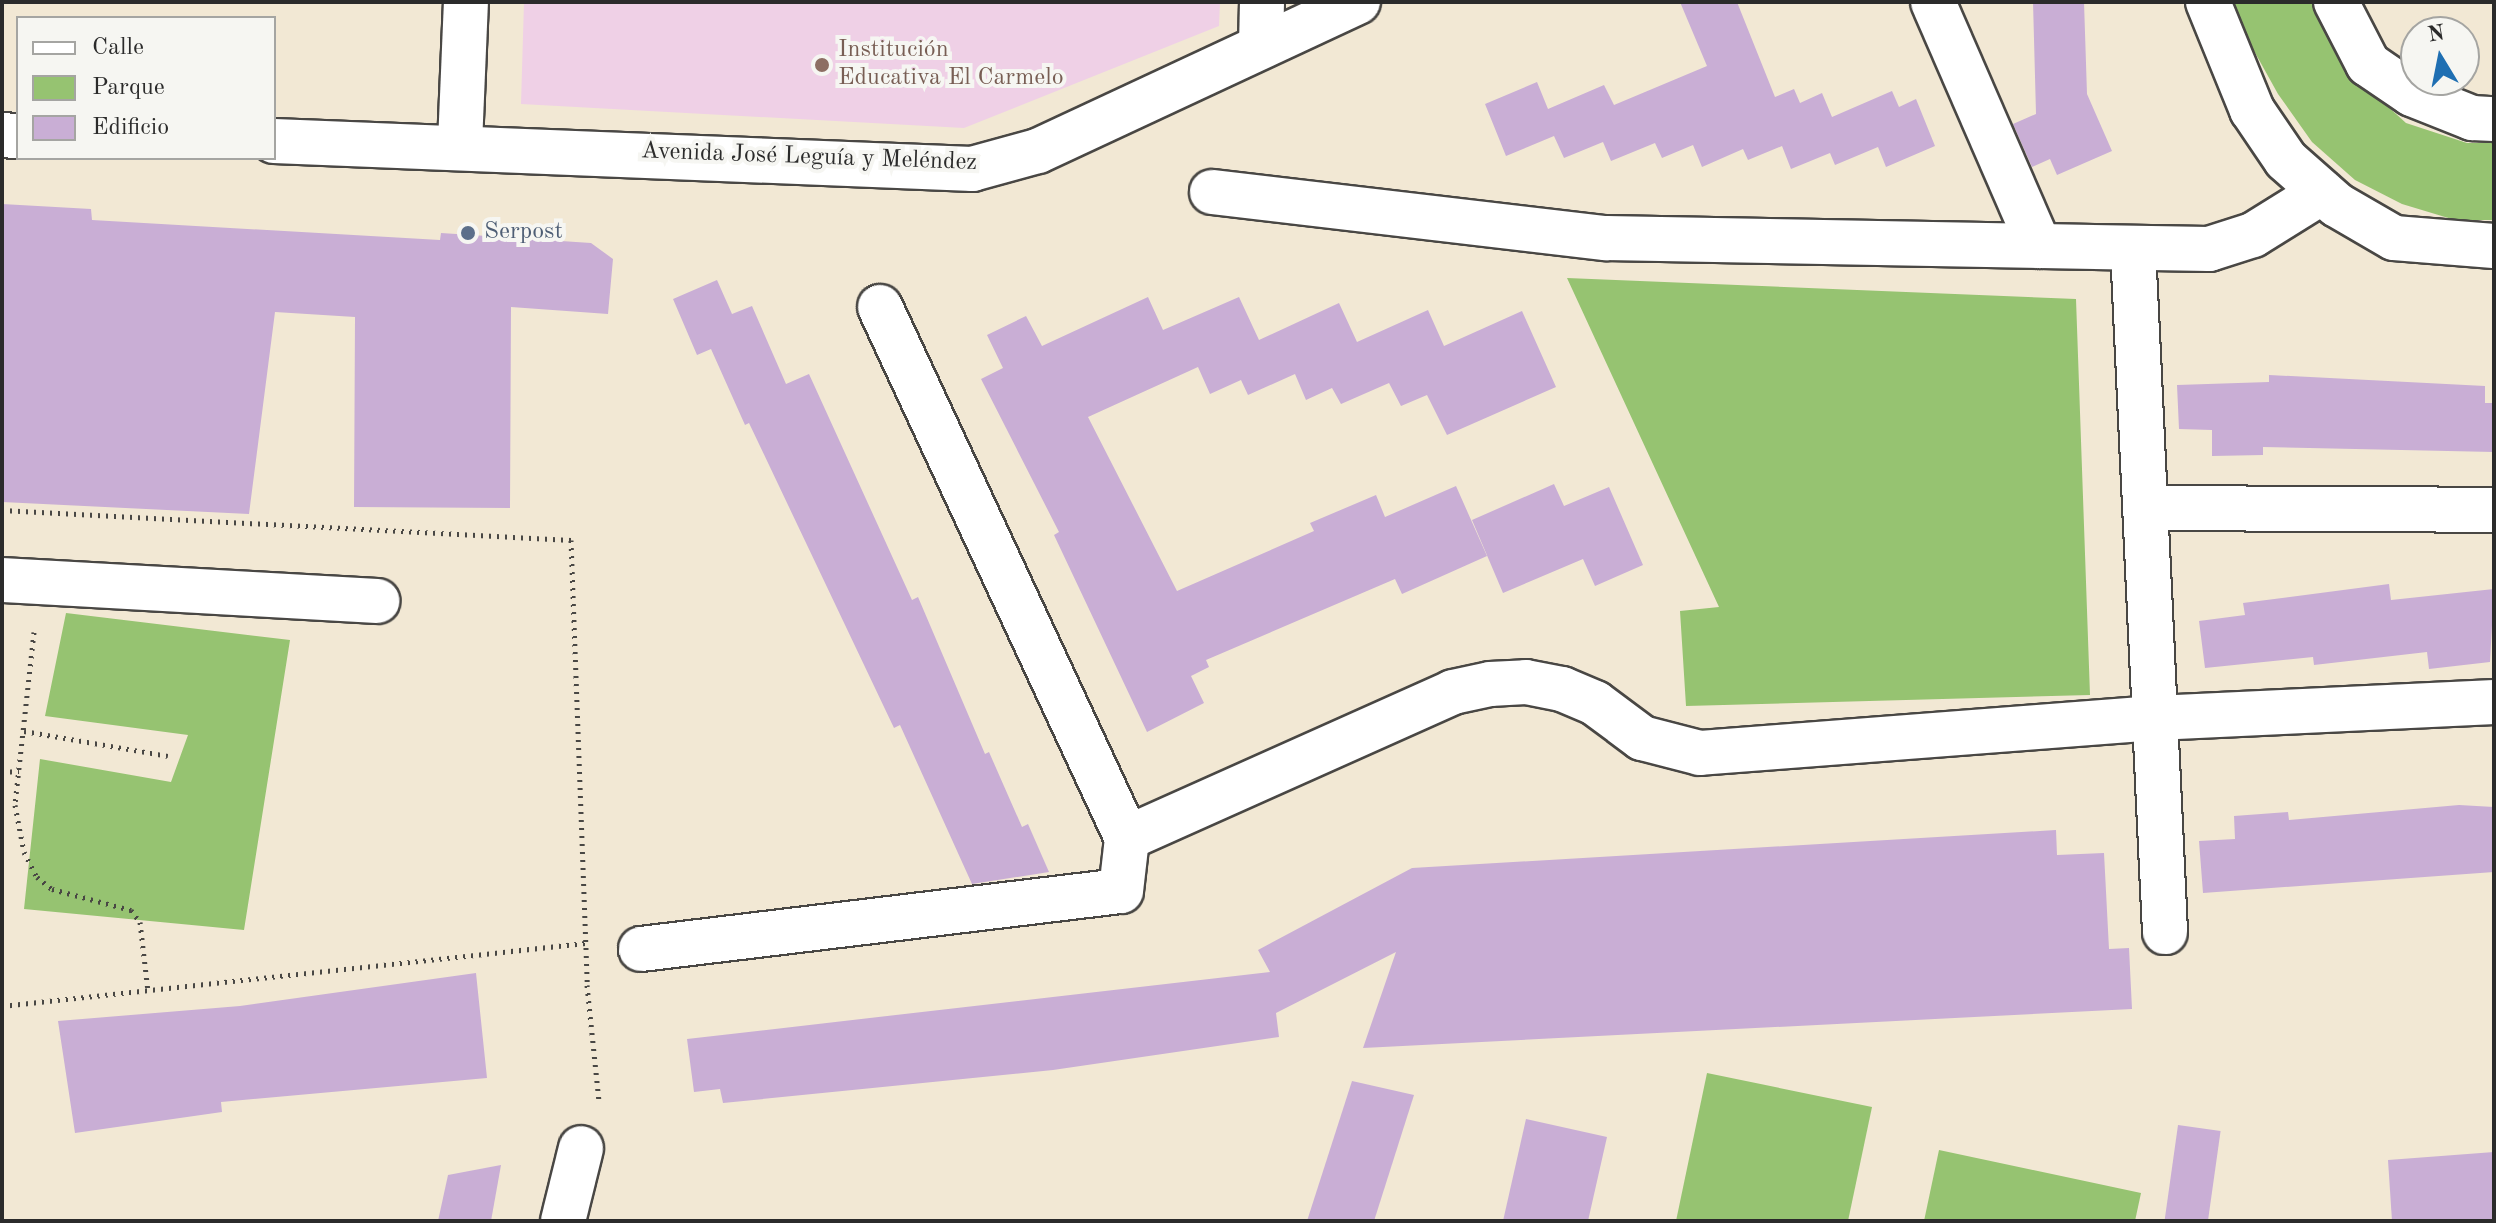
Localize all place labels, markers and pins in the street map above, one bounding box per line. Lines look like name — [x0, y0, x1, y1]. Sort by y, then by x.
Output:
place label: Institución Educativa El Carmelo — [838, 37, 1064, 93]
marker: Institución Educativa El Carmelo — [813, 56, 831, 74]
place label: Serpost — [484, 219, 563, 247]
marker: Serpost — [459, 224, 477, 242]

